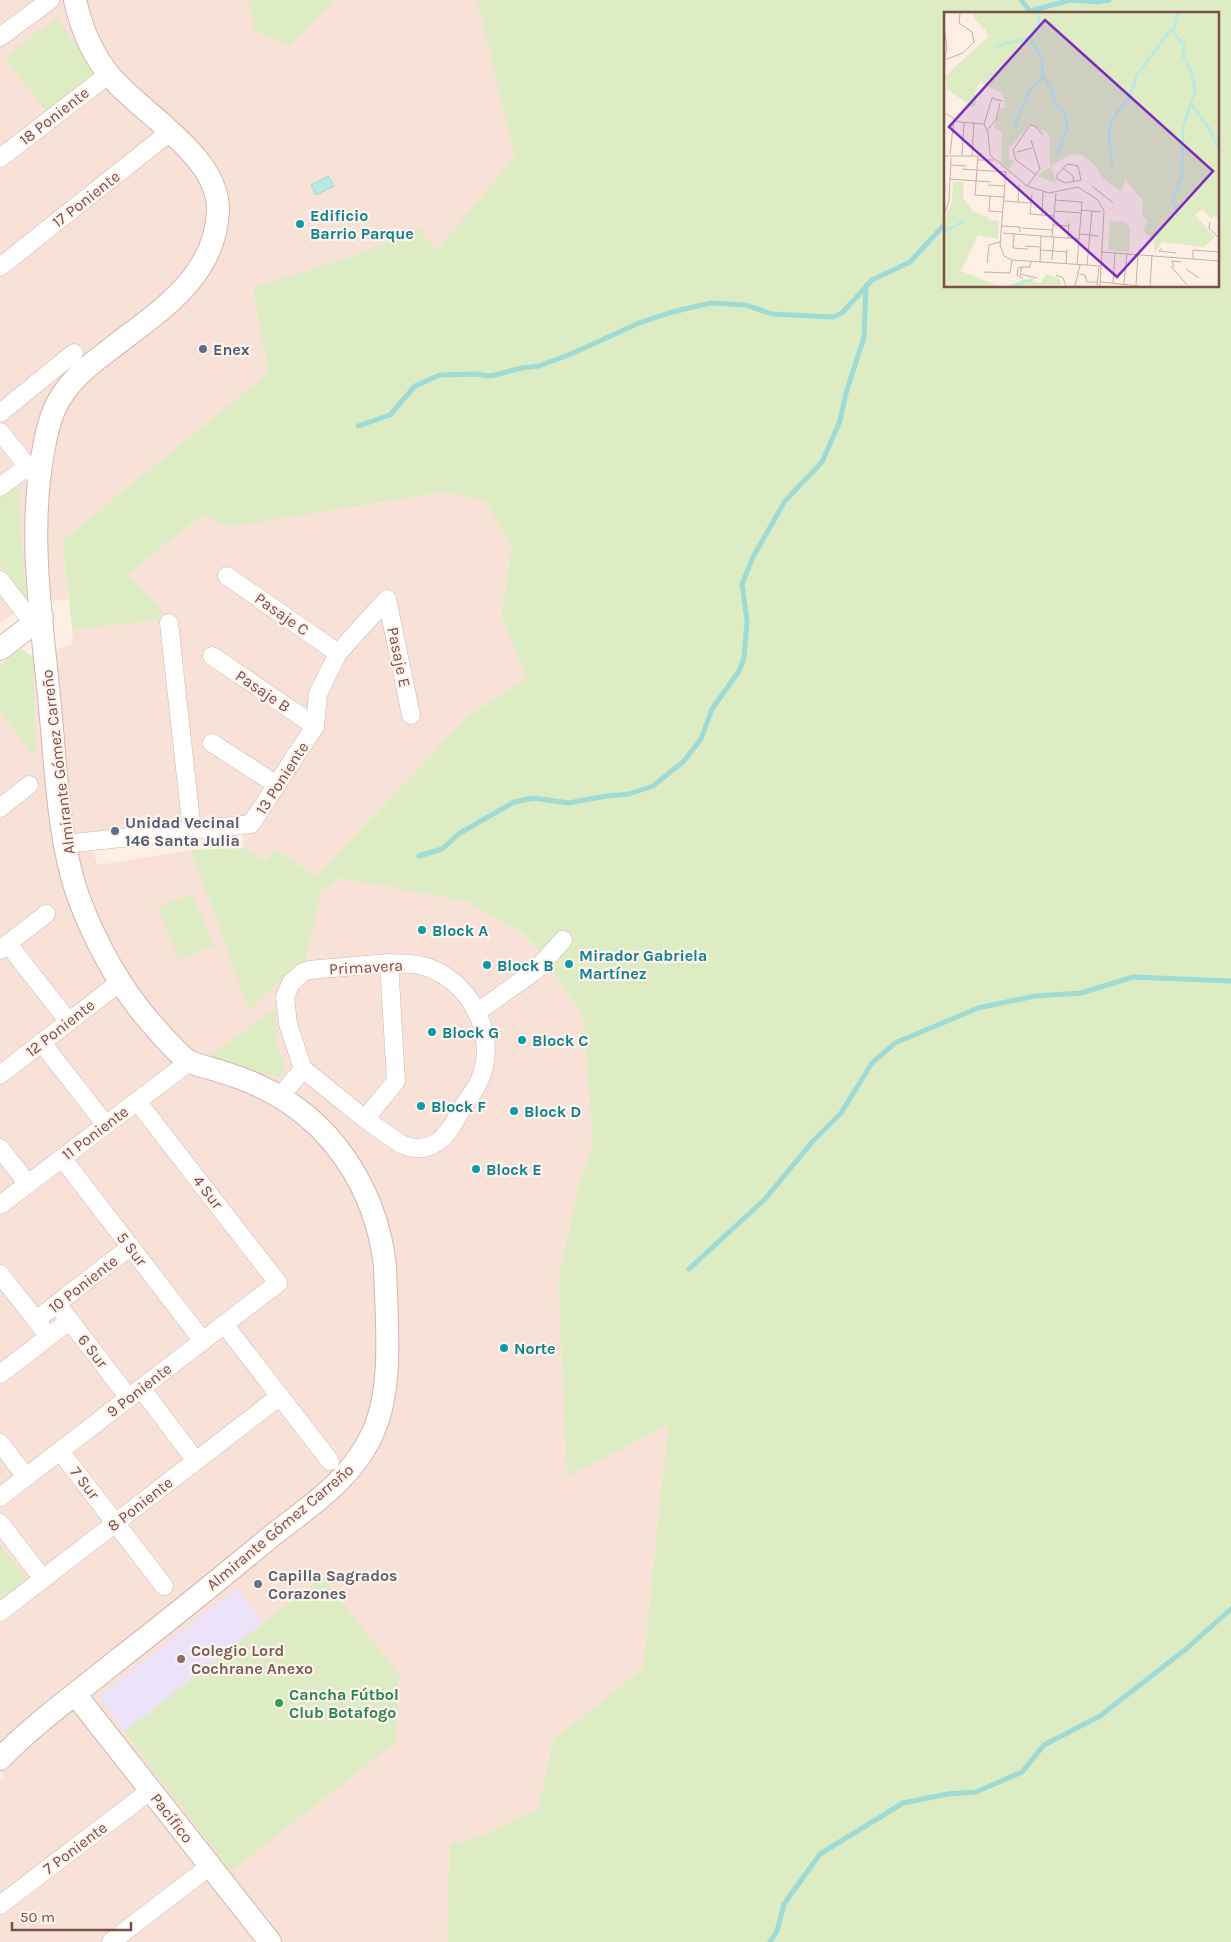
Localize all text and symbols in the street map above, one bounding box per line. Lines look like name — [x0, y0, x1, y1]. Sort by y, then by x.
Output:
inset map — [944, 12, 1218, 288]
street label: 18 Poniente — [15, 83, 93, 149]
street label: 17 Poniente — [48, 167, 124, 231]
place label: Edificio Barrio Parque — [310, 206, 414, 243]
marker: Edificio Barrio Parque — [294, 218, 306, 230]
place label: Enex — [213, 340, 250, 359]
marker: Enex — [197, 343, 209, 355]
street label: Pasaje C — [251, 589, 313, 640]
street label: Pasaje E — [383, 625, 415, 689]
street label: Pasaje B — [232, 666, 294, 716]
street label: Almirante Gómez Carreño — [37, 668, 79, 856]
street label: 13 Poniente — [252, 738, 312, 818]
place label: Unidad Vecinal 146 Santa Julia — [125, 813, 240, 850]
marker: Unidad Vecinal 146 Santa Julia — [109, 825, 121, 837]
place label: Block A — [432, 921, 488, 940]
marker: Block A — [416, 924, 428, 936]
place label: Mirador Gabriela Martínez — [579, 946, 707, 983]
street label: Primavera — [329, 956, 403, 978]
place label: Block B — [497, 956, 554, 975]
marker: Mirador Gabriela Martínez — [563, 958, 575, 970]
marker: Block B — [481, 959, 493, 971]
street label: 12 Poniente — [22, 995, 98, 1061]
place label: Block G — [442, 1023, 499, 1042]
marker: Block G — [426, 1026, 438, 1038]
place label: Block C — [532, 1031, 588, 1050]
marker: Block C — [516, 1034, 528, 1046]
place label: Block F — [431, 1097, 486, 1116]
marker: Block F — [415, 1100, 427, 1112]
street label: 11 Poniente — [58, 1102, 132, 1164]
place label: Block D — [524, 1102, 581, 1121]
marker: Block D — [508, 1105, 520, 1117]
place label: Block E — [486, 1160, 542, 1179]
marker: Block E — [470, 1163, 482, 1175]
street label: 4 Sur — [189, 1171, 227, 1213]
street label: 5 Sur — [113, 1228, 151, 1270]
street label: 10 Poniente — [45, 1251, 121, 1317]
street label: 6 Sur — [74, 1330, 112, 1372]
place label: Norte — [514, 1339, 556, 1358]
marker: Norte — [498, 1342, 510, 1354]
street label: 9 Poniente — [103, 1359, 175, 1421]
street label: Almirante Gómez Carreño — [203, 1460, 357, 1594]
street label: 7 Sur — [66, 1463, 104, 1503]
street label: 8 Poniente — [104, 1473, 176, 1535]
place label: Capilla Sagrados Corazones — [268, 1566, 398, 1603]
marker: Capilla Sagrados Corazones — [252, 1578, 264, 1590]
place label: Colegio Lord Cochrane Anexo — [191, 1641, 313, 1678]
marker: Colegio Lord Cochrane Anexo — [175, 1653, 187, 1665]
place label: Cancha Fútbol Club Botafogo — [289, 1685, 399, 1722]
marker: Cancha Fútbol Club Botafogo — [273, 1697, 285, 1709]
street label: Pacífico — [147, 1789, 197, 1847]
street label: 7 Poniente — [39, 1818, 111, 1878]
scale bar — [12, 1900, 131, 1932]
text: 50 m — [20, 1908, 55, 1926]

